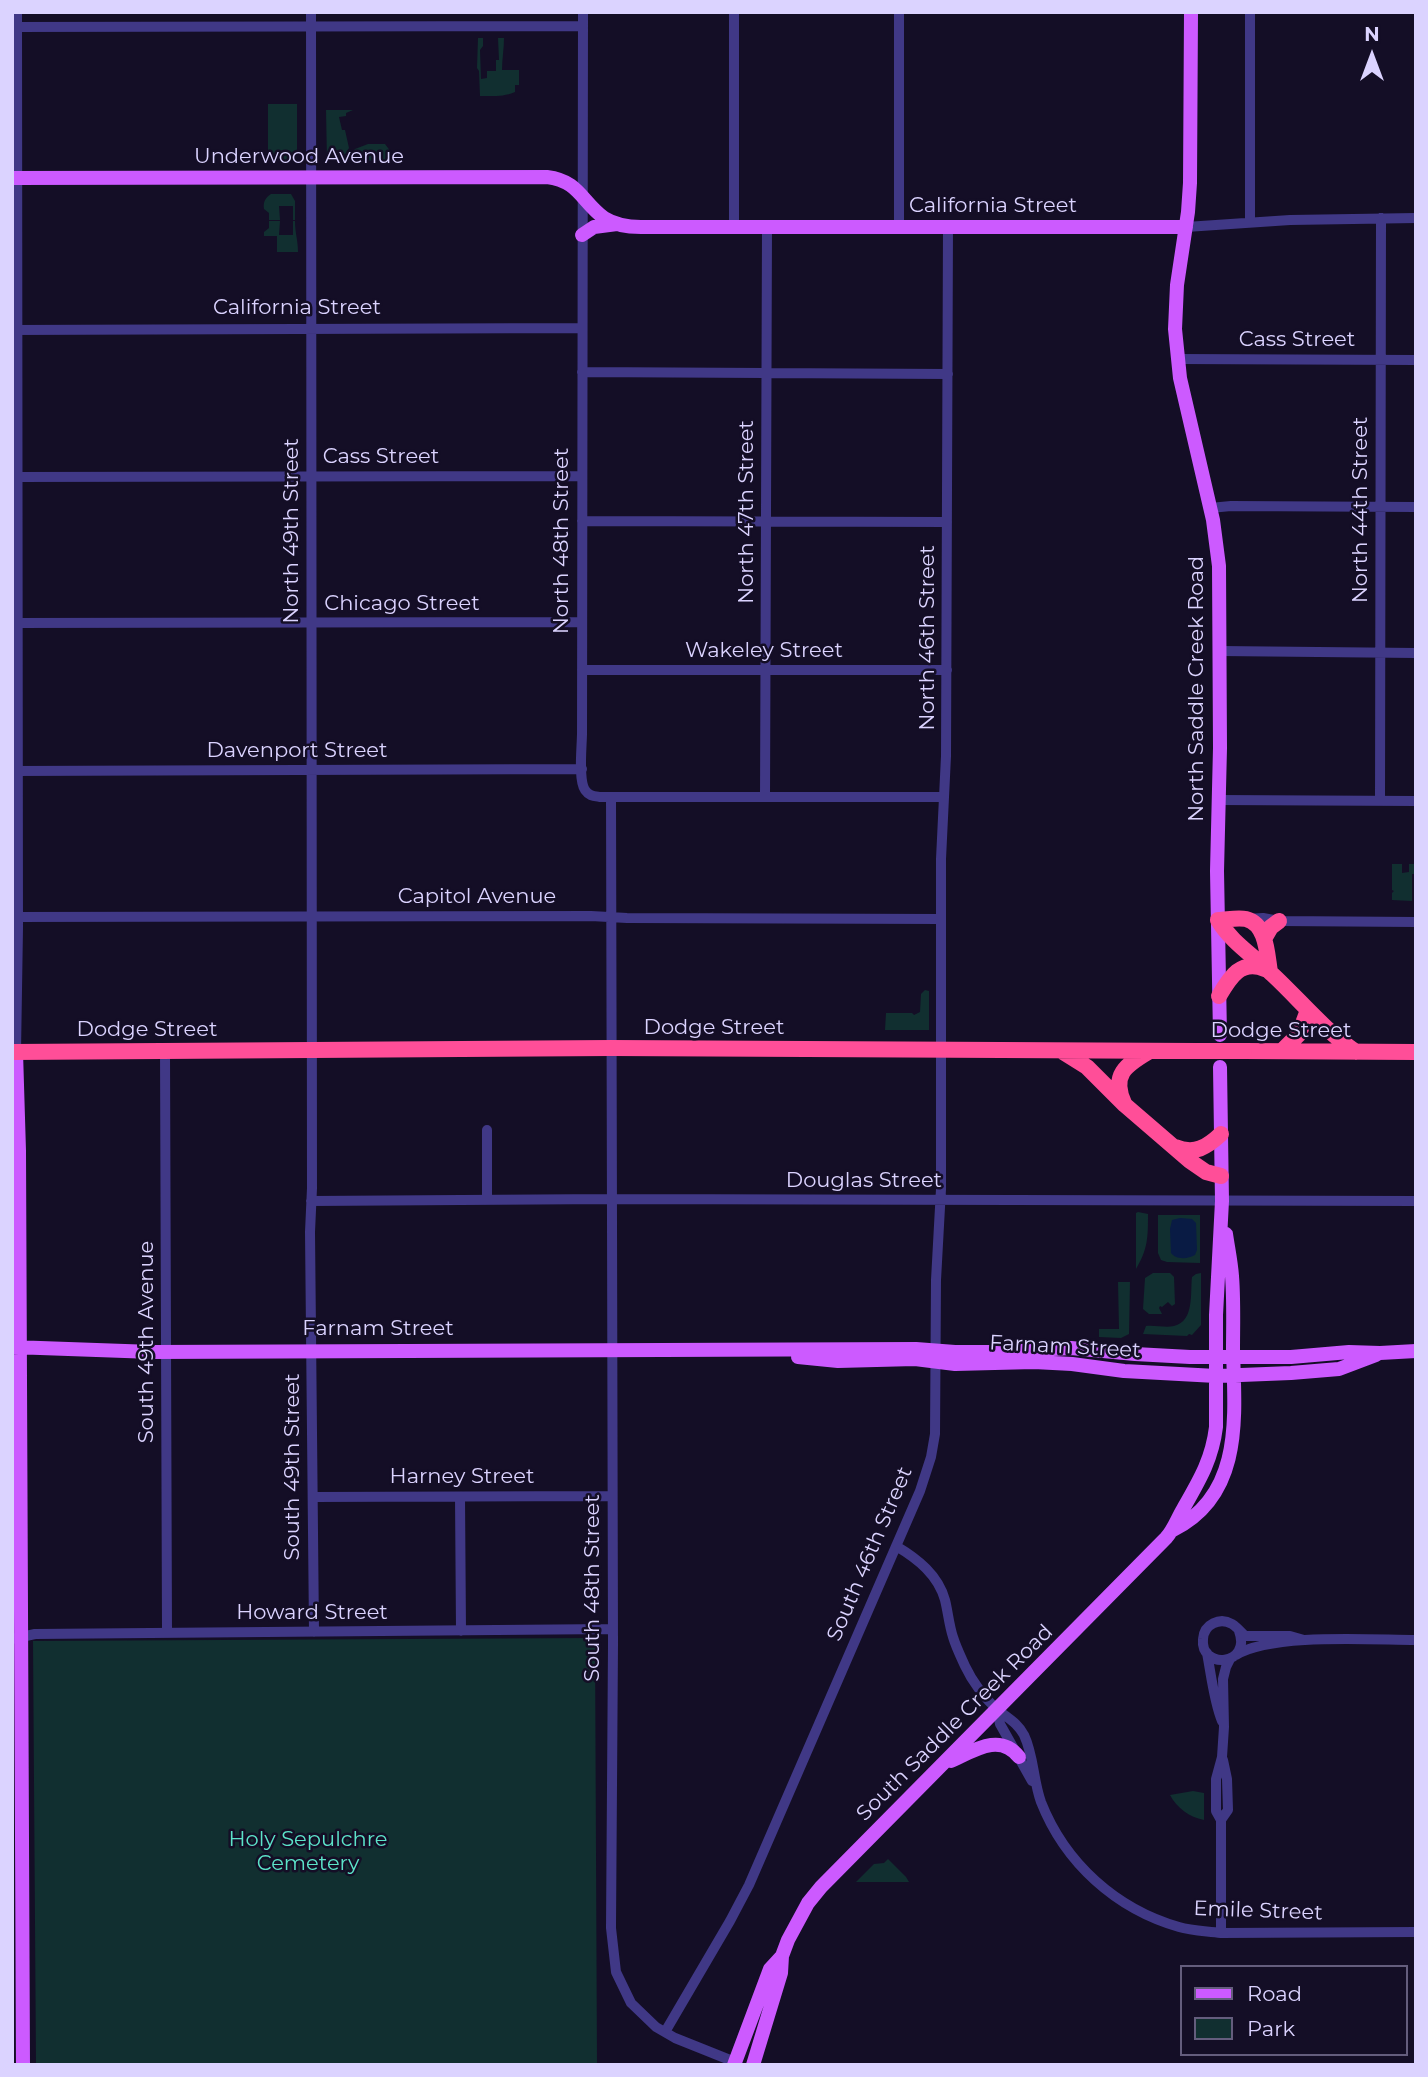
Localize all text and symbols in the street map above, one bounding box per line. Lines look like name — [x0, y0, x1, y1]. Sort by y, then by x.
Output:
north arrow — [1337, 21, 1407, 91]
text: N — [1364, 23, 1380, 46]
street label: Underwood Avenue — [194, 144, 404, 170]
street label: California Street — [909, 193, 1077, 219]
street label: California Street — [213, 295, 381, 321]
street label: Cass Street — [1239, 327, 1355, 353]
street label: North 44th Street — [1348, 417, 1374, 603]
street label: North 47th Street — [734, 420, 760, 604]
street label: North 49th Street — [279, 438, 305, 624]
street label: Cass Street — [323, 444, 439, 470]
street label: North 48th Street — [549, 448, 575, 634]
street label: North 46th Street — [915, 545, 941, 731]
street label: North Saddle Creek Road — [1184, 556, 1210, 822]
street label: Chicago Street — [324, 591, 480, 617]
street label: Wakeley Street — [685, 638, 843, 664]
street label: Davenport Street — [206, 738, 388, 764]
street label: Capitol Avenue — [398, 884, 556, 910]
street label: Dodge Street — [644, 1015, 784, 1041]
street label: Dodge Street — [77, 1017, 217, 1043]
street label: Dodge Street — [1211, 1018, 1351, 1044]
street label: Douglas Street — [786, 1168, 942, 1194]
street label: South 49th Avenue — [134, 1241, 160, 1443]
street label: Farnam Street — [302, 1316, 454, 1342]
street label: Farnam Street — [989, 1330, 1141, 1364]
street label: South 49th Street — [280, 1374, 306, 1560]
street label: South 46th Street — [822, 1463, 918, 1645]
street label: Harney Street — [390, 1464, 534, 1490]
street label: South 48th Street — [580, 1494, 606, 1682]
street label: Howard Street — [236, 1600, 388, 1626]
street label: South Saddle Creek Road — [852, 1620, 1058, 1826]
park label: Holy Sepulchre Cemetery — [229, 1827, 387, 1877]
street label: Emile Street — [1193, 1896, 1323, 1926]
legend — [1180, 1965, 1407, 2056]
text: Road — [1247, 1981, 1302, 2006]
text: Park — [1247, 2016, 1295, 2041]

